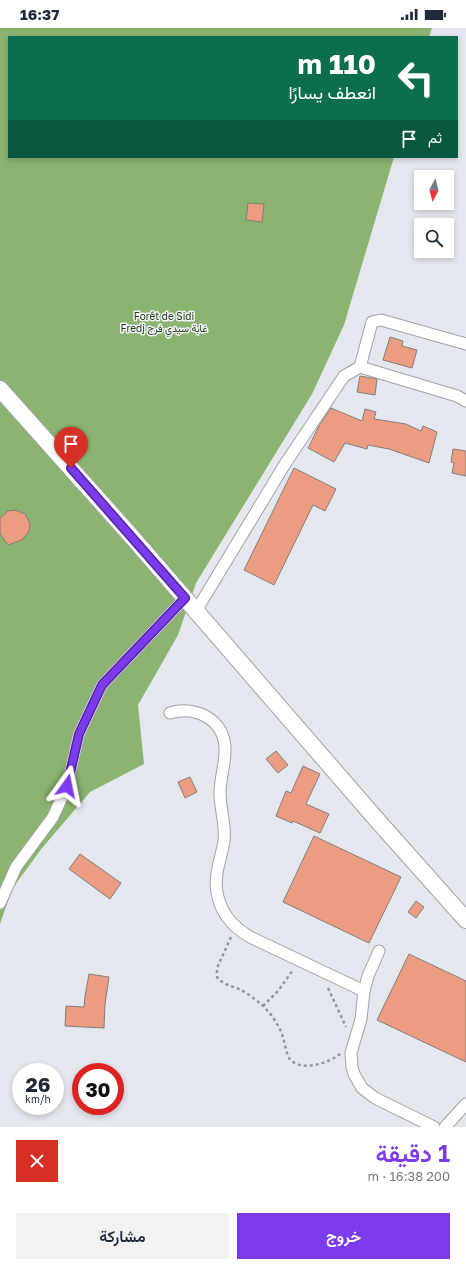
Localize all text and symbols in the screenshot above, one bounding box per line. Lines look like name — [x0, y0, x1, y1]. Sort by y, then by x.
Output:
text: 16:37 — [20, 5, 59, 23]
text: 110 m — [297, 47, 376, 80]
icon: left — [390, 52, 442, 104]
text: انعطف يسارًا — [288, 81, 376, 103]
icon: arrive — [398, 128, 420, 150]
text: ثم — [428, 128, 442, 146]
north arrow — [414, 170, 454, 210]
map controls — [414, 170, 454, 258]
button: search — [414, 218, 454, 258]
park label: Forêt de Sidi Fredj غابة سيدي فرج — [121, 310, 207, 337]
pin — [54, 427, 88, 468]
icon: arrive — [60, 433, 82, 455]
position arrow — [46, 765, 88, 807]
speed limit sign: 30 — [72, 1063, 124, 1115]
text: 26 — [26, 1072, 50, 1096]
text: km/h — [25, 1093, 51, 1105]
text: 1 دقيقة — [376, 1138, 450, 1167]
button: close — [16, 1140, 58, 1182]
text: 200 m · 16:38 — [368, 1168, 450, 1184]
button: مشاركة — [16, 1213, 229, 1259]
button: خروج — [237, 1213, 450, 1259]

